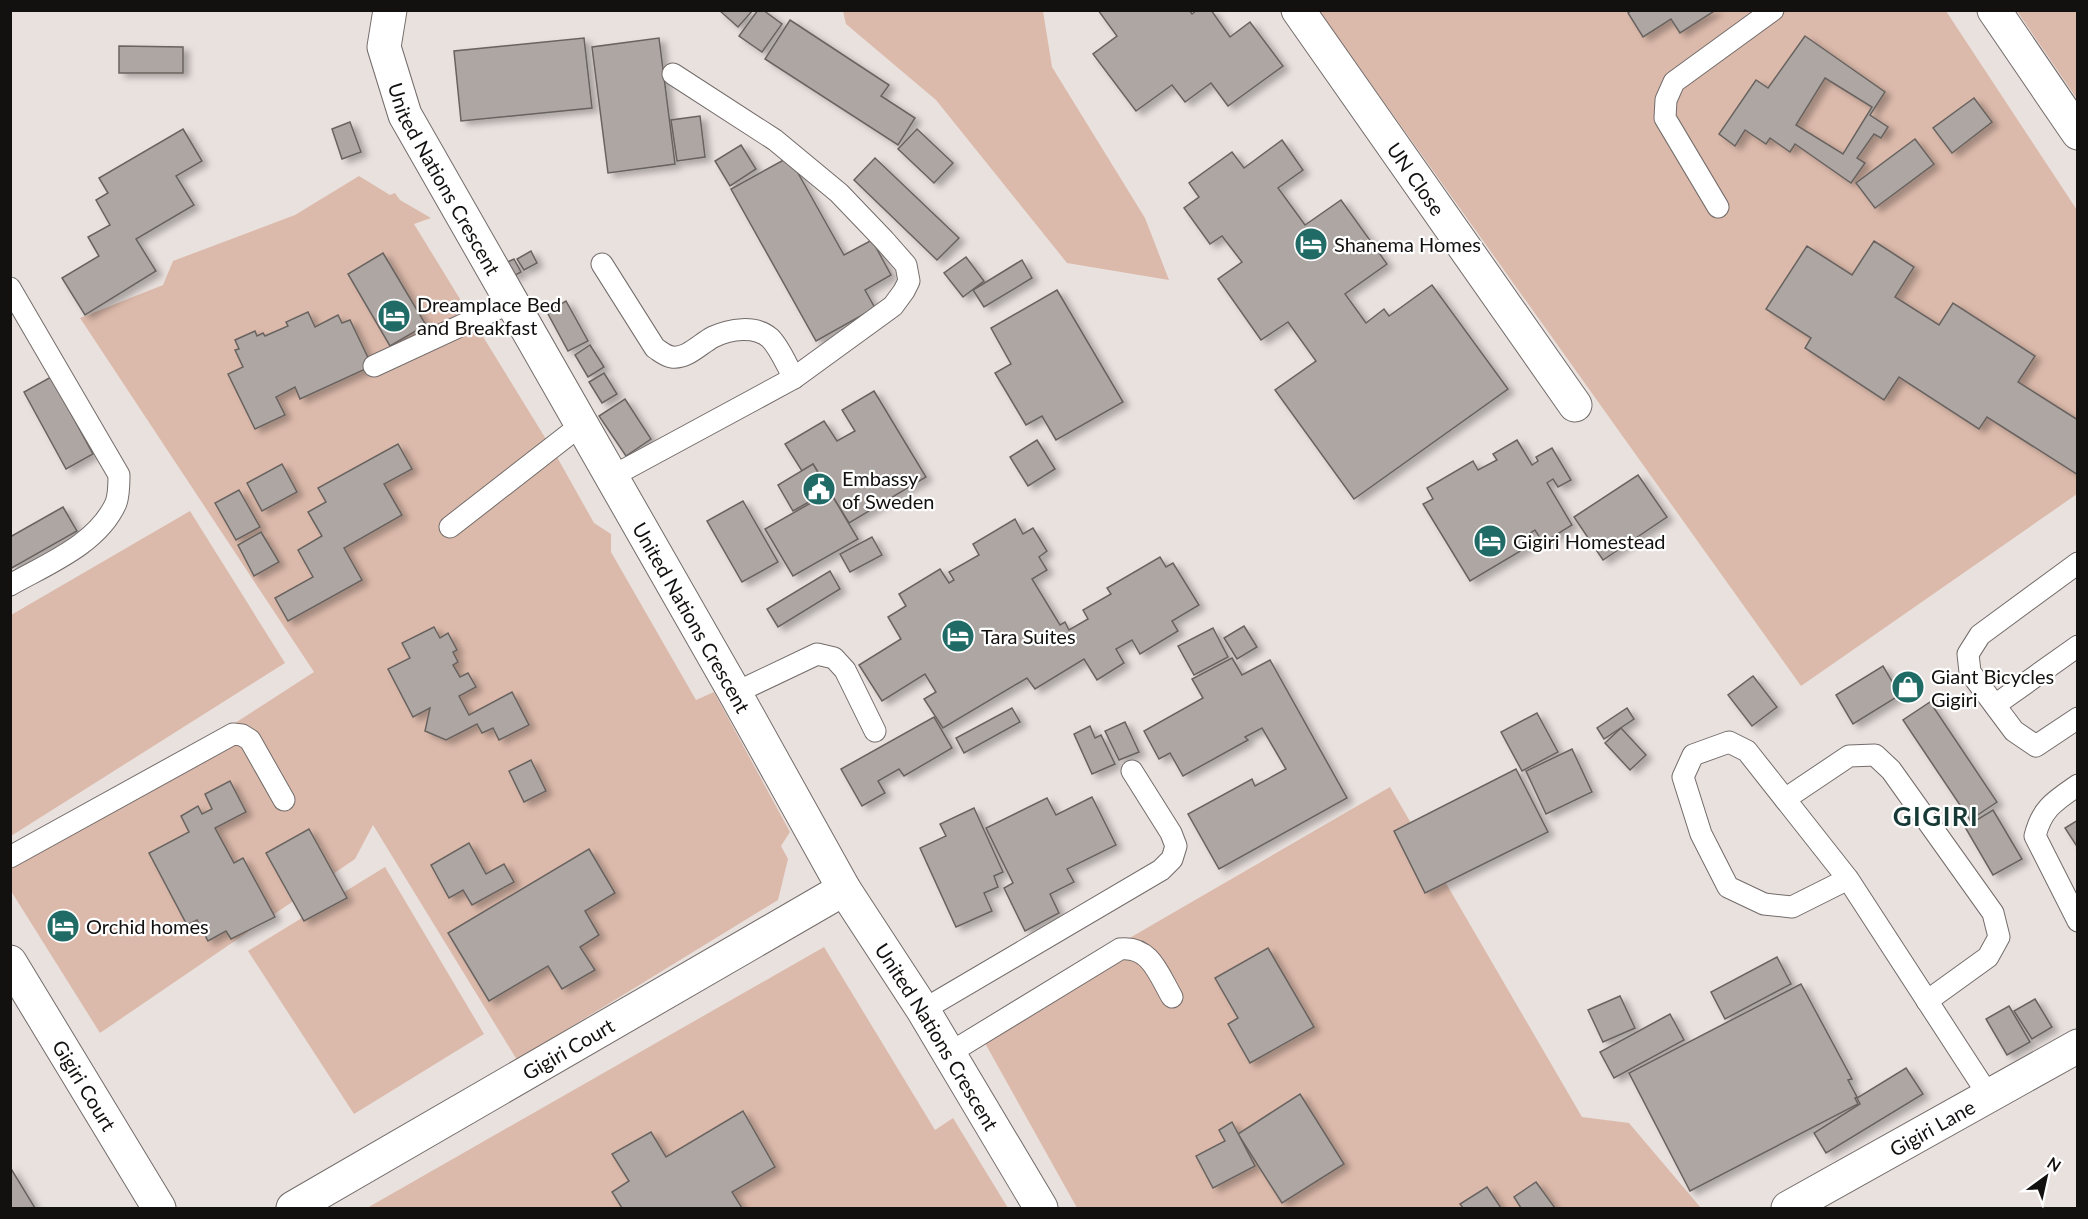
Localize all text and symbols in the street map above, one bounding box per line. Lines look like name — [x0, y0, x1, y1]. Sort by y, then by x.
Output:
street label: United Nations Crescent — [384, 80, 506, 279]
street label: UN Close — [1382, 137, 1450, 220]
hotel icon: Shanema Homes — [1293, 226, 1329, 262]
place label: Shanema Homes — [1334, 232, 1481, 256]
place label: Dreamplace Bed and Breakfast — [417, 292, 561, 339]
hotel icon: Dreamplace Bed and Breakfast — [376, 298, 412, 334]
place label: Embassy of Sweden — [842, 466, 934, 513]
public building icon: Embassy of Sweden — [801, 471, 837, 507]
street label: United Nations Crescent — [628, 518, 755, 717]
hotel icon: Gigiri Homestead — [1472, 523, 1508, 559]
place label: Gigiri Homestead — [1513, 529, 1666, 553]
hotel icon: Tara Suites — [940, 618, 976, 654]
place label: Tara Suites — [981, 624, 1076, 648]
place label: Giant Bicycles Gigiri — [1931, 664, 2054, 711]
shop icon: Giant Bicycles Gigiri — [1890, 669, 1926, 705]
district label: GIGIRI — [1893, 800, 1979, 832]
hotel icon: Orchid homes — [45, 908, 81, 944]
place label: Orchid homes — [86, 914, 209, 938]
street label: United Nations Crescent — [870, 938, 1004, 1134]
street label: Gigiri Court — [518, 1013, 618, 1085]
street label: Gigiri Court — [48, 1035, 121, 1135]
street label: Gigiri Lane — [1885, 1094, 1979, 1161]
north arrow — [2016, 1147, 2076, 1207]
text: N — [2044, 1153, 2065, 1175]

